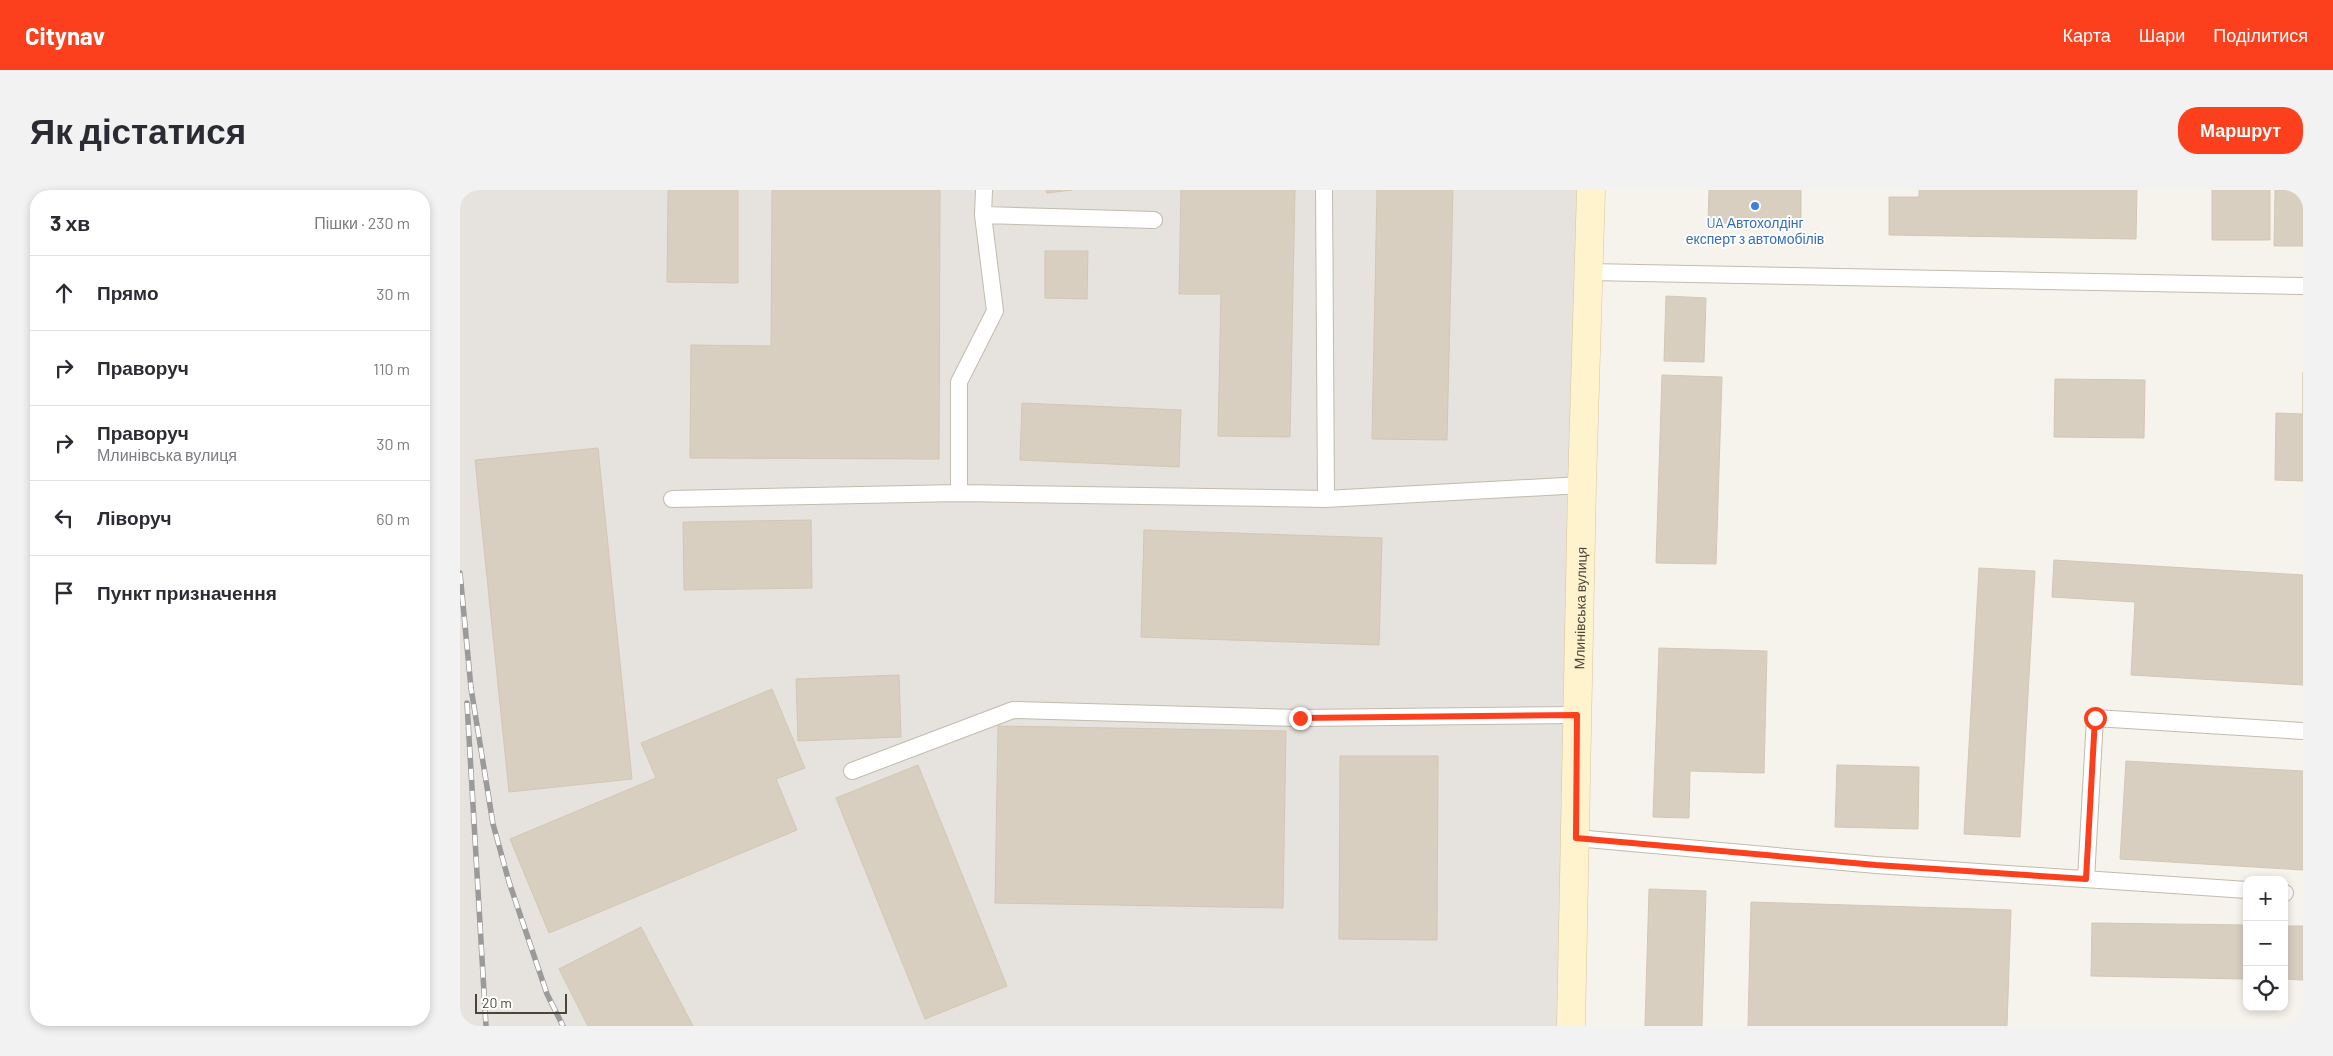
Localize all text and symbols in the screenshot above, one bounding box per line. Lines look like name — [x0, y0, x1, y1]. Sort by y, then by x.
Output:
text: Citynav — [25, 21, 105, 50]
text: Карта — [2063, 24, 2111, 46]
text: Шари — [2139, 24, 2185, 46]
text: Поділитися — [2213, 24, 2308, 46]
button: Маршрут — [2178, 107, 2303, 154]
text: Як дістатися — [30, 109, 246, 151]
marker: UA Автохолдінг експерт з автомобілів — [1749, 200, 1761, 212]
text: 3 хв — [50, 210, 90, 235]
text: Пішки · 230 m — [314, 213, 410, 232]
place label: UA Автохолдінг експерт з автомобілів — [1686, 214, 1824, 247]
icon: ahead — [50, 279, 78, 307]
text: Прямо — [97, 281, 159, 304]
text: 30 m — [376, 284, 410, 303]
icon: right — [50, 354, 78, 382]
text: Праворуч — [97, 356, 189, 379]
text: 110 m — [373, 359, 410, 378]
text: Праворуч — [97, 421, 189, 444]
icon: right — [50, 429, 78, 457]
text: 30 m — [376, 434, 410, 453]
text: Млинівська вулиця — [97, 445, 237, 464]
icon: left — [50, 504, 78, 532]
text: Ліворуч — [97, 506, 172, 529]
text: 60 m — [376, 509, 410, 528]
street label: Млинівська вулиця — [1570, 547, 1589, 670]
icon: arrive — [50, 579, 78, 607]
text: Пункт призначення — [97, 581, 277, 604]
route end — [1289, 707, 1312, 730]
route start — [2084, 707, 2107, 730]
map controls — [2243, 876, 2288, 1011]
button: + — [2243, 876, 2288, 921]
button: − — [2243, 921, 2288, 966]
button: locate — [2243, 966, 2288, 1011]
scale bar — [475, 991, 568, 1014]
text: 20 m — [482, 994, 512, 1011]

